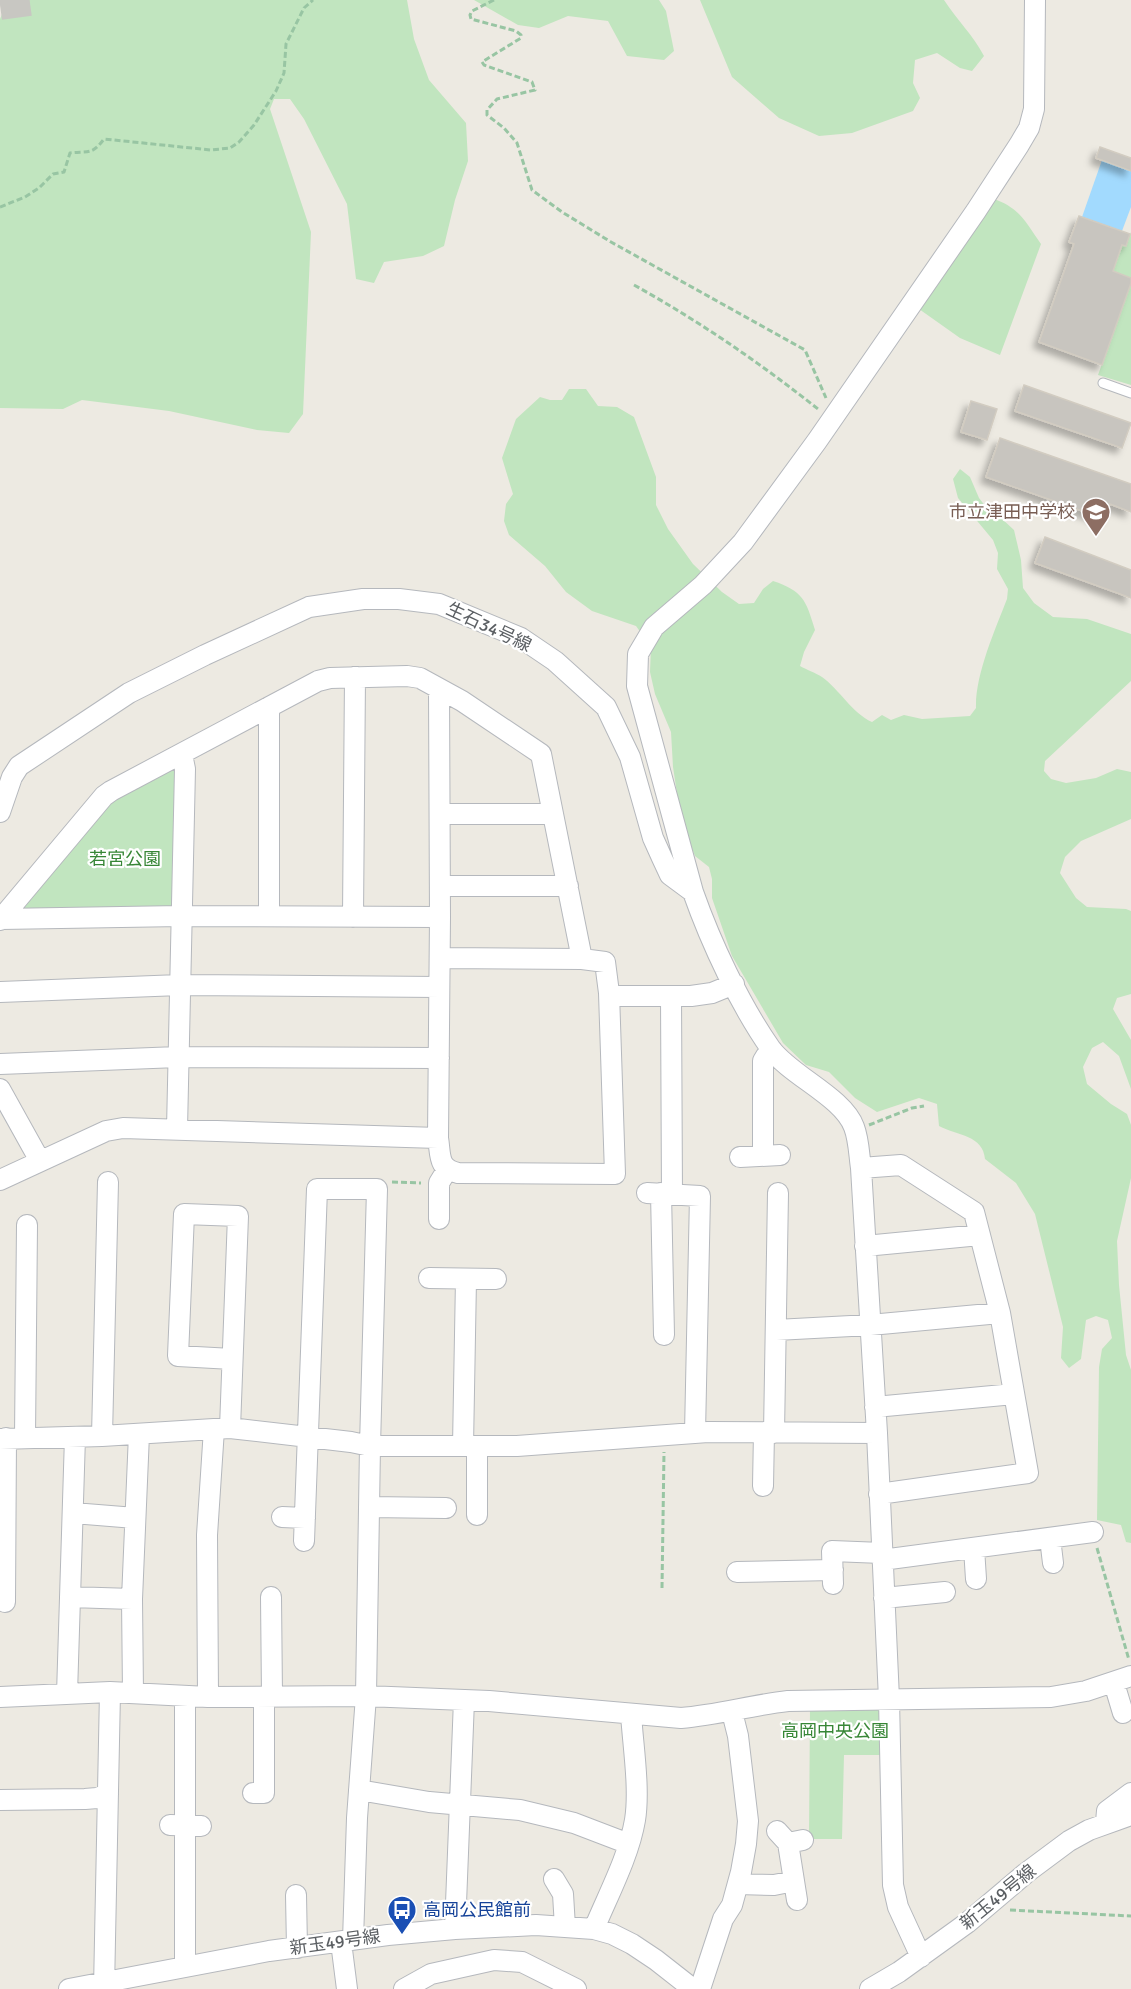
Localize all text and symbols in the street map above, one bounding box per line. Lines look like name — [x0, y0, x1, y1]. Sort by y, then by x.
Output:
school or university icon: 市立津田中学校 — [1080, 496, 1112, 538]
place label: 市立津田中学校 — [949, 501, 1075, 523]
street label: 生石34号線 — [443, 598, 535, 656]
park label: 若宮公園 — [89, 848, 161, 870]
park label: 高岡中央公園 — [781, 1720, 889, 1742]
street label: 新玉49号線 — [956, 1860, 1040, 1934]
bus stop icon: 高岡公民館前 — [386, 1894, 418, 1936]
place label: 高岡公民館前 — [423, 1899, 531, 1921]
street label: 新玉49号線 — [288, 1925, 382, 1959]

